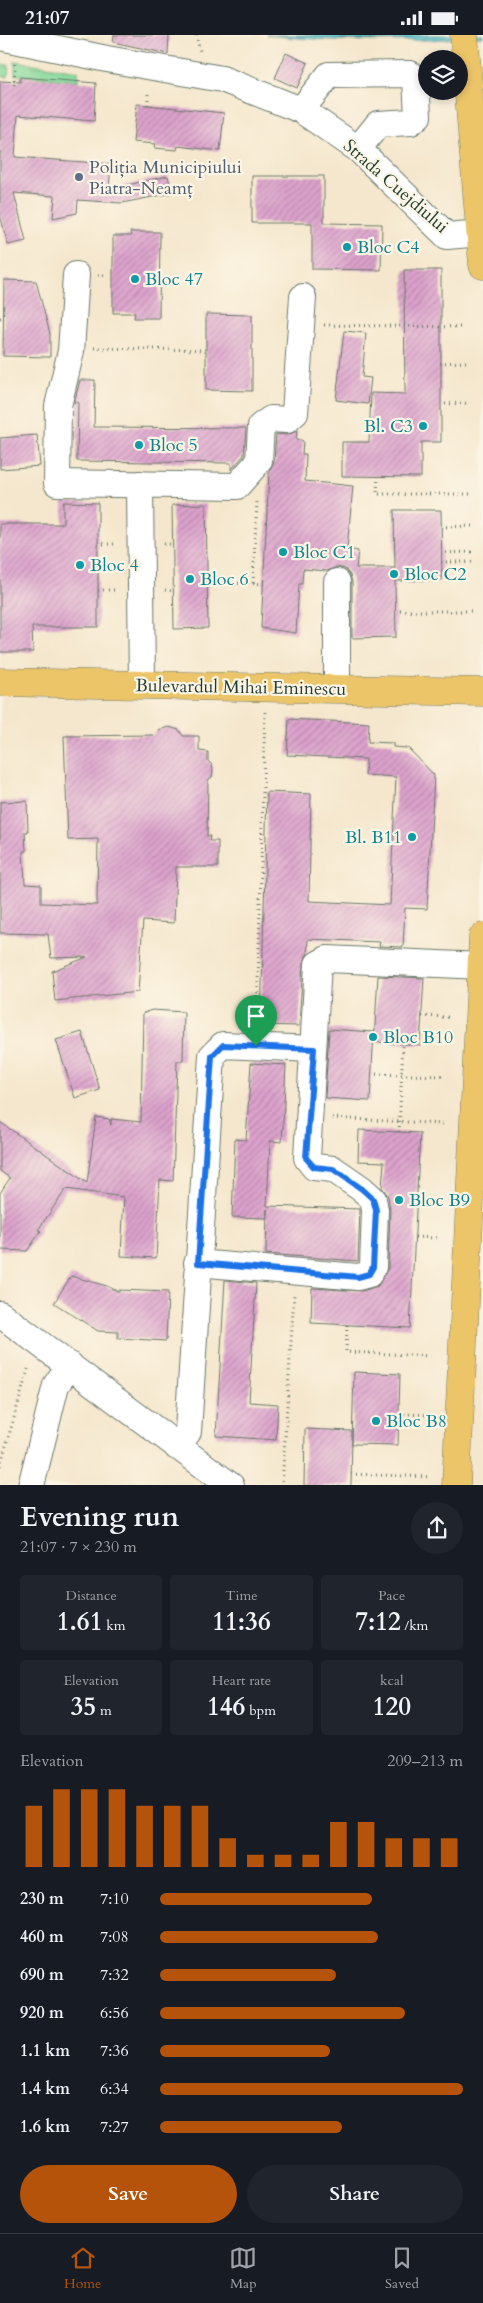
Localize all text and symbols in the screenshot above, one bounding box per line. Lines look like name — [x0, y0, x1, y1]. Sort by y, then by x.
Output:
text: 21:07 — [25, 5, 69, 31]
map controls — [418, 50, 468, 100]
button: layers — [418, 50, 468, 100]
street label: Strada Cuejdiului — [338, 134, 454, 239]
place label: Poliția Municipiului Piatra-Neamț — [89, 155, 242, 201]
marker: Poliția Municipiului Piatra-Neamț — [73, 171, 85, 183]
place label: Bloc C4 — [357, 235, 420, 260]
marker: Bloc C4 — [341, 241, 353, 253]
place label: Bloc 47 — [145, 267, 203, 292]
marker: Bloc 47 — [129, 273, 141, 285]
place label: Bl. C3 — [364, 414, 413, 439]
marker: Bl. C3 — [417, 420, 429, 432]
place label: Bloc 5 — [149, 433, 198, 458]
marker: Bloc 5 — [133, 439, 145, 451]
place label: Bloc C1 — [293, 540, 356, 565]
marker: Bloc C1 — [277, 546, 289, 558]
place label: Bloc 4 — [90, 553, 139, 578]
marker: Bloc 4 — [74, 559, 86, 571]
place label: Bloc C2 — [404, 562, 467, 587]
place label: Bloc 6 — [200, 567, 249, 592]
marker: Bloc C2 — [388, 568, 400, 580]
marker: Bloc 6 — [184, 573, 196, 585]
street label: Bulevardul Mihai Eminescu — [135, 673, 347, 702]
place label: Bl. B11 — [345, 825, 402, 850]
marker: Bl. B11 — [406, 831, 418, 843]
pin — [235, 995, 277, 1046]
icon: arrive — [242, 1002, 270, 1030]
place label: Bloc B10 — [383, 1025, 453, 1050]
marker: Bloc B10 — [367, 1031, 379, 1043]
place label: Bloc B9 — [409, 1188, 470, 1213]
marker: Bloc B9 — [393, 1194, 405, 1206]
place label: Bloc B8 — [386, 1409, 447, 1434]
marker: Bloc B8 — [370, 1415, 382, 1427]
text: Evening run — [20, 1498, 179, 1536]
button: share — [411, 1502, 463, 1554]
text: 21:07 · 7 × 230 m — [20, 1536, 137, 1558]
text: Distance — [66, 1586, 117, 1605]
text: Time — [225, 1586, 258, 1605]
text: Pace — [378, 1586, 405, 1605]
text: 1.61 — [57, 1605, 102, 1639]
text: 11:36 — [212, 1605, 271, 1639]
text: 7:12 — [355, 1605, 401, 1639]
text: km — [102, 1616, 126, 1635]
text: /km — [401, 1616, 428, 1635]
text: Elevation — [63, 1671, 119, 1690]
text: Heart rate — [212, 1671, 271, 1690]
text: kcal — [380, 1671, 404, 1690]
text: 35 — [71, 1690, 96, 1724]
text: 146 — [207, 1690, 245, 1724]
text: 120 — [373, 1690, 411, 1724]
text: m — [96, 1701, 112, 1720]
text: bpm — [245, 1701, 276, 1720]
text: Elevation — [20, 1750, 84, 1772]
text: 209–213 m — [387, 1750, 463, 1772]
text: 230 m — [20, 1888, 64, 1910]
text: 7:10 — [100, 1888, 129, 1910]
text: 460 m — [20, 1926, 64, 1948]
text: 7:08 — [100, 1926, 129, 1948]
text: 690 m — [20, 1964, 64, 1986]
text: 7:32 — [100, 1964, 129, 1986]
text: 920 m — [20, 2002, 64, 2024]
text: 6:56 — [100, 2002, 129, 2024]
text: 1.1 km — [20, 2040, 70, 2062]
text: 7:36 — [100, 2040, 129, 2062]
text: 1.4 km — [20, 2078, 70, 2100]
text: 6:34 — [100, 2078, 129, 2100]
text: 1.6 km — [20, 2116, 70, 2138]
text: 7:27 — [100, 2116, 129, 2138]
button: Save — [20, 2165, 237, 2223]
button: Share — [247, 2165, 463, 2223]
tab: Home — [64, 2244, 101, 2293]
tab: Map — [229, 2244, 257, 2293]
tab: Saved — [385, 2244, 419, 2293]

